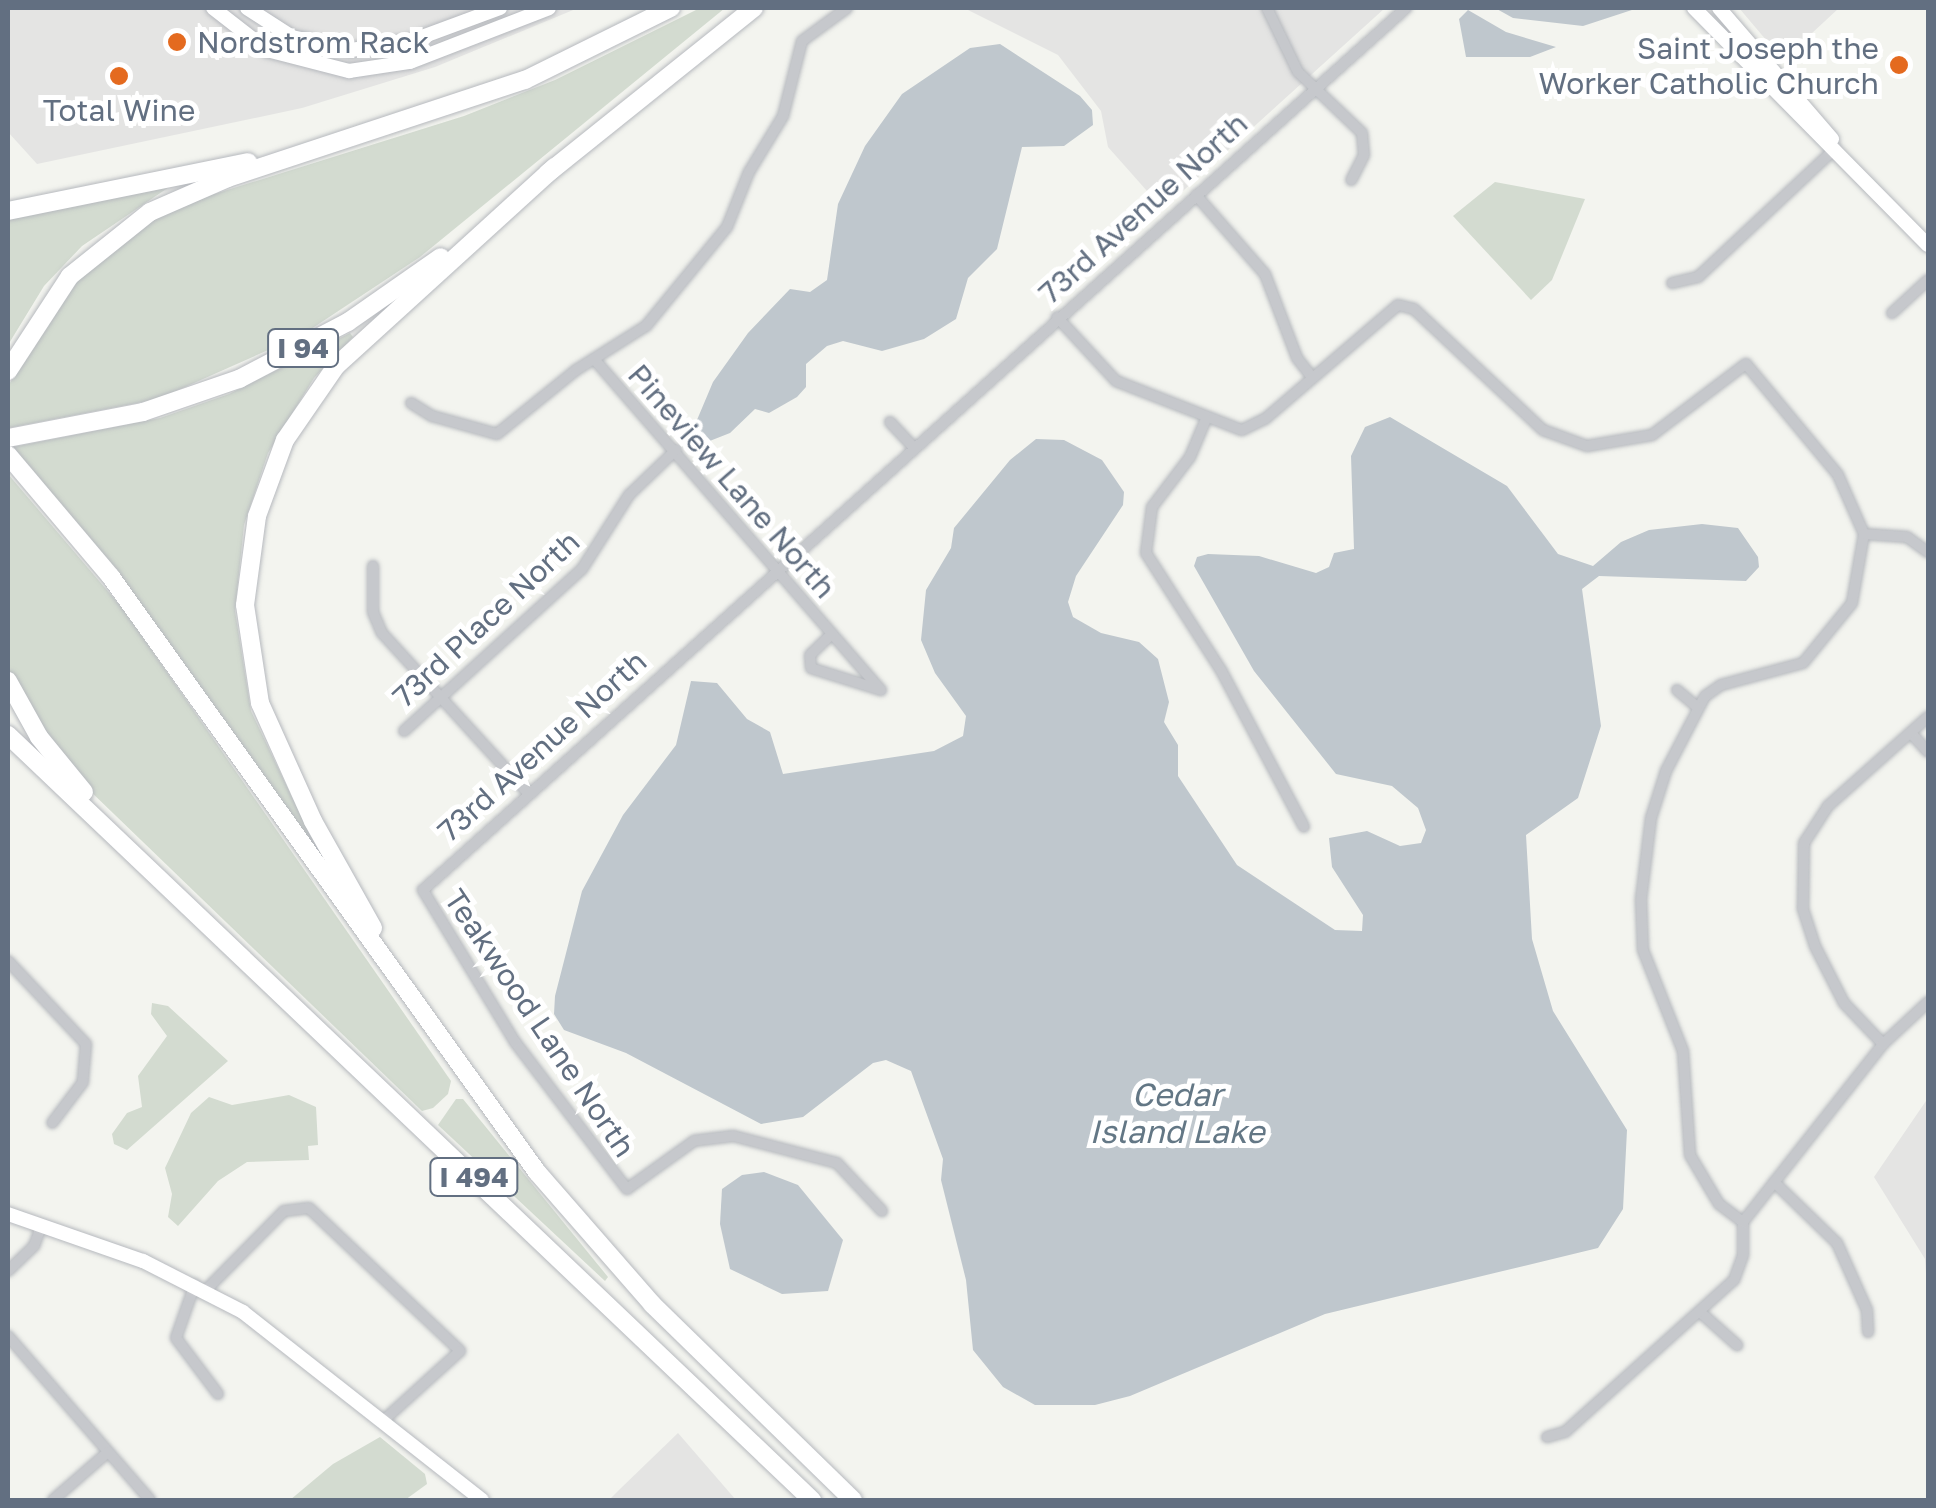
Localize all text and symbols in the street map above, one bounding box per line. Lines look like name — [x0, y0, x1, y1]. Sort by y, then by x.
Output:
place label: Nordstrom Rack — [197, 24, 429, 60]
place label: Saint Joseph the Worker Catholic Church — [1539, 30, 1879, 100]
marker: Nordstrom Rack — [166, 31, 188, 53]
marker: Saint Joseph the Worker Catholic Church — [1888, 54, 1910, 76]
marker: Total Wine — [108, 65, 130, 87]
place label: Total Wine — [43, 92, 195, 128]
street label: 73rd Avenue North — [1031, 105, 1255, 311]
road number: I 94 — [266, 325, 340, 371]
street label: Pineview Lane North — [621, 357, 843, 605]
street label: 73rd Place North — [385, 523, 587, 715]
street label: 73rd Avenue North — [430, 643, 654, 849]
street label: Teakwood Lane North — [437, 882, 643, 1164]
water label: Cedar Island Lake — [1089, 1076, 1265, 1151]
road number: I 494 — [429, 1154, 519, 1200]

